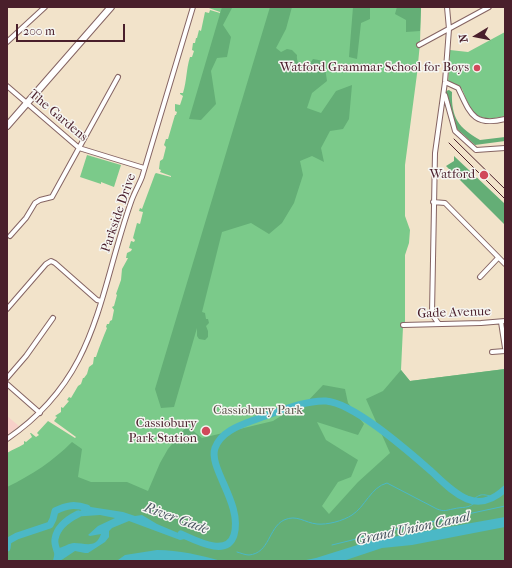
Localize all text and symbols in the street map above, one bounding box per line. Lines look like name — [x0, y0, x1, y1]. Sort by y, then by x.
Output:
scale bar — [18, 16, 127, 42]
north arrow — [456, 16, 496, 56]
text: 200 m — [23, 24, 55, 38]
text: N — [457, 33, 471, 43]
place label: Watford Grammar School for Boys — [280, 60, 469, 76]
marker: Watford Grammar School for Boys — [472, 63, 482, 73]
street label: The Gardens — [25, 87, 91, 145]
place label: Watford — [429, 167, 475, 183]
marker: Watford — [478, 169, 490, 181]
street label: Parkside Drive — [98, 172, 140, 254]
street label: Gade Avenue — [417, 304, 491, 322]
park label: Cassiobury Park — [213, 403, 303, 419]
place label: Cassiobury Park Station — [129, 416, 197, 447]
marker: Cassiobury Park Station — [200, 425, 212, 437]
water label: River Gade — [142, 500, 210, 538]
water label: Grand Union Canal — [355, 509, 471, 549]

